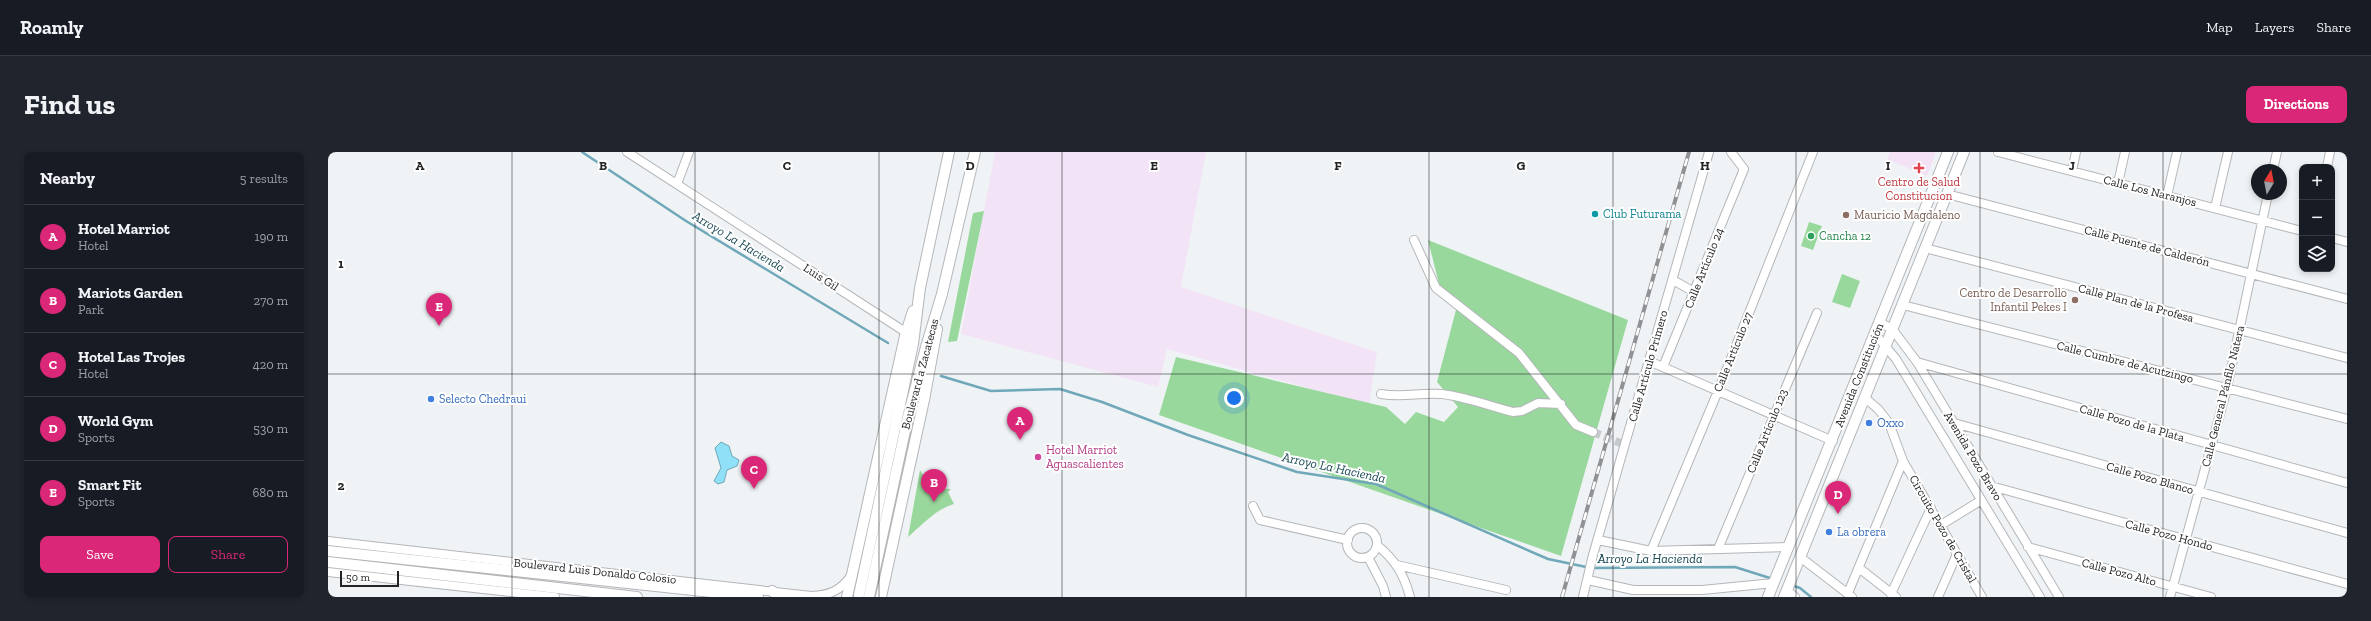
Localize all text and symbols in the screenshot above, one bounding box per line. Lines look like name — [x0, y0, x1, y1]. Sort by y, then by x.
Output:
text: Roamly — [20, 16, 83, 39]
text: Map — [2206, 19, 2233, 36]
text: Layers — [2255, 19, 2294, 36]
text: Share — [2316, 19, 2351, 36]
button: Directions — [2246, 86, 2347, 123]
text: Find us — [24, 88, 115, 121]
text: A — [416, 158, 425, 173]
text: B — [599, 158, 607, 173]
text: C — [783, 158, 791, 173]
text: D — [965, 158, 975, 173]
text: E — [1150, 158, 1158, 173]
text: F — [1334, 158, 1342, 173]
text: G — [1517, 158, 1526, 173]
text: H — [1700, 158, 1710, 173]
text: I — [1886, 158, 1891, 173]
text: J — [2069, 158, 2075, 173]
marker: Centro de Salud Constitucion — [1913, 162, 1925, 174]
north arrow — [2251, 164, 2287, 200]
map controls — [2299, 164, 2335, 272]
button: + — [2299, 164, 2335, 200]
text: Nearby — [40, 168, 95, 188]
text: 5 results — [240, 171, 288, 186]
street label: Calle Los Naranjos — [2102, 173, 2198, 210]
place label: Centro de Salud Constitucion — [1878, 175, 1961, 203]
button: − — [2299, 200, 2335, 236]
water label: Arroyo La Hacienda — [689, 207, 788, 275]
place label: Club Futurama — [1603, 207, 1682, 221]
place label: Mauricio Magdaleno — [1854, 208, 1960, 222]
marker: Club Futurama — [1590, 209, 1600, 219]
marker: Mauricio Magdaleno — [1841, 210, 1851, 220]
text: Hotel Marriot — [78, 220, 170, 238]
street label: Calle Puente de Calderón — [2083, 223, 2211, 270]
street label: Calle Artículo 24 — [1681, 225, 1727, 310]
text: A — [49, 229, 57, 244]
text: 190 m — [254, 229, 288, 244]
place label: Cancha 12 — [1819, 229, 1871, 243]
marker: Cancha 12 — [1806, 231, 1816, 241]
button: layers — [2299, 236, 2335, 272]
text: Hotel — [78, 238, 109, 253]
text: 1 — [338, 256, 344, 271]
street label: Luis Gil — [801, 260, 841, 294]
street label: Calle Plan de la Profesa — [2077, 281, 2195, 325]
text: Mariots Garden — [78, 284, 183, 302]
place label: Centro de Desarrollo Infantil Pekes I — [1959, 286, 2067, 314]
text: B — [49, 293, 57, 308]
text: 270 m — [254, 293, 288, 308]
pin: E — [426, 293, 452, 326]
marker: Centro de Desarrollo Infantil Pekes I — [2070, 295, 2080, 305]
text: Park — [78, 302, 104, 317]
street label: Calle Artículo Primero — [1625, 309, 1671, 423]
street label: Calle Artículo 27 — [1711, 310, 1755, 394]
street label: Boulevard a Zacatecas — [898, 317, 942, 431]
street label: Avenida Constitución — [1832, 321, 1886, 429]
street label: Calle General Pánfilo Natera — [2199, 324, 2247, 468]
street label: Calle Cumbre de Acutzingo — [2055, 338, 2195, 386]
text: Hotel Las Trojes — [78, 348, 185, 366]
text: C — [49, 357, 57, 372]
text: 420 m — [253, 357, 288, 372]
text: Hotel — [78, 366, 109, 381]
street label: Calle Artículo 123 — [1744, 387, 1790, 475]
your location — [1224, 388, 1244, 408]
place label: Selecto Chedraui — [439, 392, 527, 406]
marker: Selecto Chedraui — [426, 394, 436, 404]
street label: Calle Pozo de la Plata — [2078, 401, 2186, 445]
pin: A — [1007, 407, 1033, 440]
street label: Avenida Pozo Bravo — [1941, 409, 2005, 503]
text: World Gym — [78, 412, 153, 430]
place label: Oxxo — [1877, 416, 1904, 430]
marker: Oxxo — [1864, 418, 1874, 428]
text: D — [48, 421, 58, 436]
text: 530 m — [253, 421, 288, 436]
text: Sports — [78, 430, 115, 445]
place label: Hotel Marriot Aguascalientes — [1046, 443, 1124, 471]
water label: Arroyo La Hacienda — [1280, 449, 1387, 486]
marker: Hotel Marriot Aguascalientes — [1033, 452, 1043, 462]
pin: C — [741, 456, 767, 489]
street label: Calle Pozo Blanco — [2105, 459, 2195, 497]
pin: B — [921, 469, 947, 502]
street label: Circuito Pozo de Cristal — [1906, 473, 1980, 585]
text: Smart Fit — [78, 476, 141, 494]
text: 2 — [338, 478, 345, 493]
pin: D — [1825, 481, 1851, 514]
text: E — [49, 485, 57, 500]
text: 680 m — [252, 485, 288, 500]
text: Sports — [78, 494, 115, 509]
street label: Calle Pozo Hondo — [2124, 517, 2214, 553]
place label: La obrera — [1837, 525, 1886, 539]
marker: La obrera — [1824, 527, 1834, 537]
button: Save — [40, 536, 160, 573]
button: Share — [168, 536, 288, 573]
water label: Arroyo La Hacienda — [1596, 551, 1703, 566]
street label: Boulevard Luis Donaldo Colosio — [513, 555, 677, 587]
street label: Calle Pozo Alto — [2080, 555, 2158, 589]
scale bar — [340, 569, 399, 588]
text: 50 m — [346, 571, 370, 584]

